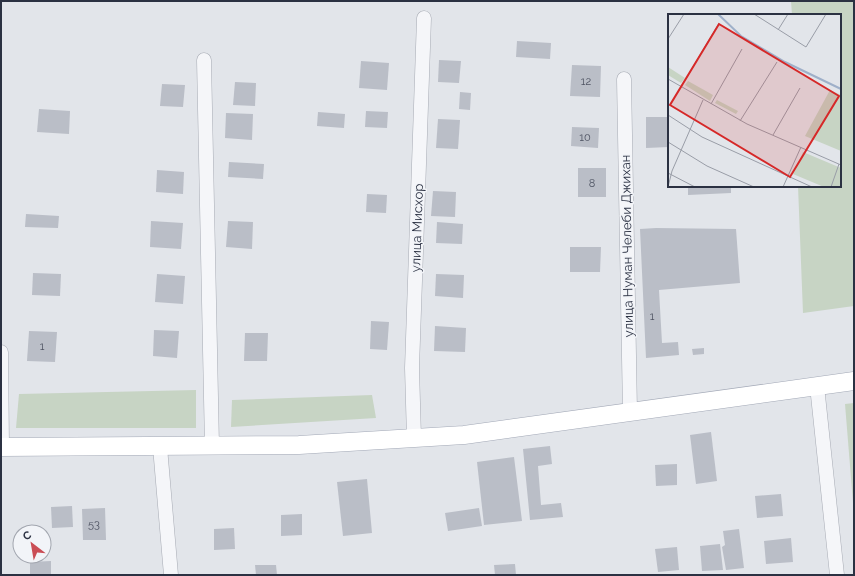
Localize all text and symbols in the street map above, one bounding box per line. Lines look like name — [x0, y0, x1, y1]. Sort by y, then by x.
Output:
inset map — [668, 14, 841, 187]
house number: 12 — [581, 75, 591, 88]
house number: 10 — [579, 131, 591, 144]
street label: улица Нуман Челеби Джихан — [618, 155, 636, 337]
house number: 8 — [589, 177, 595, 190]
street label: улица Мисхор — [408, 183, 426, 273]
house number: 1 — [650, 310, 655, 323]
house number: 1 — [40, 340, 45, 353]
house number: 53 — [88, 518, 100, 531]
north arrow — [12, 524, 52, 564]
text: С — [21, 528, 34, 543]

